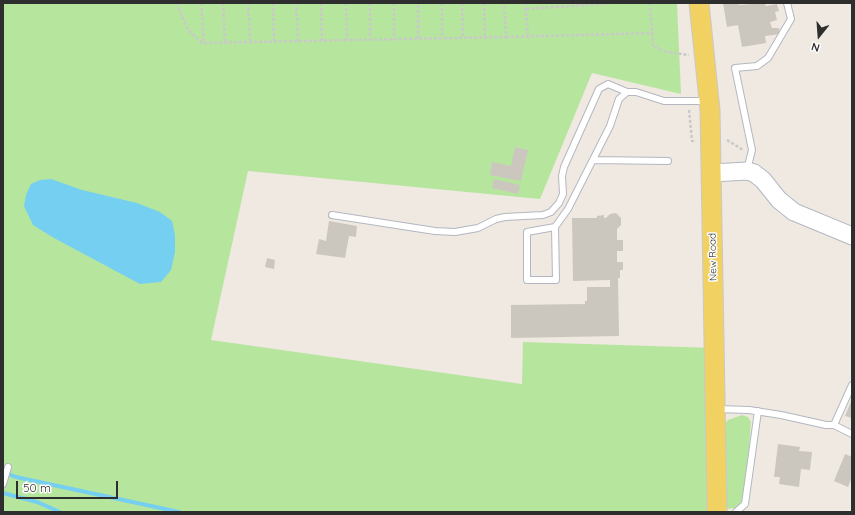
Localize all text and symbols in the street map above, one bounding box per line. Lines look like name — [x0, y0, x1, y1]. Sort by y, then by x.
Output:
north arrow — [799, 16, 839, 56]
text: N — [810, 40, 821, 55]
street label: New Road — [707, 233, 719, 281]
scale bar — [18, 473, 120, 499]
text: 50 m — [23, 480, 51, 495]

